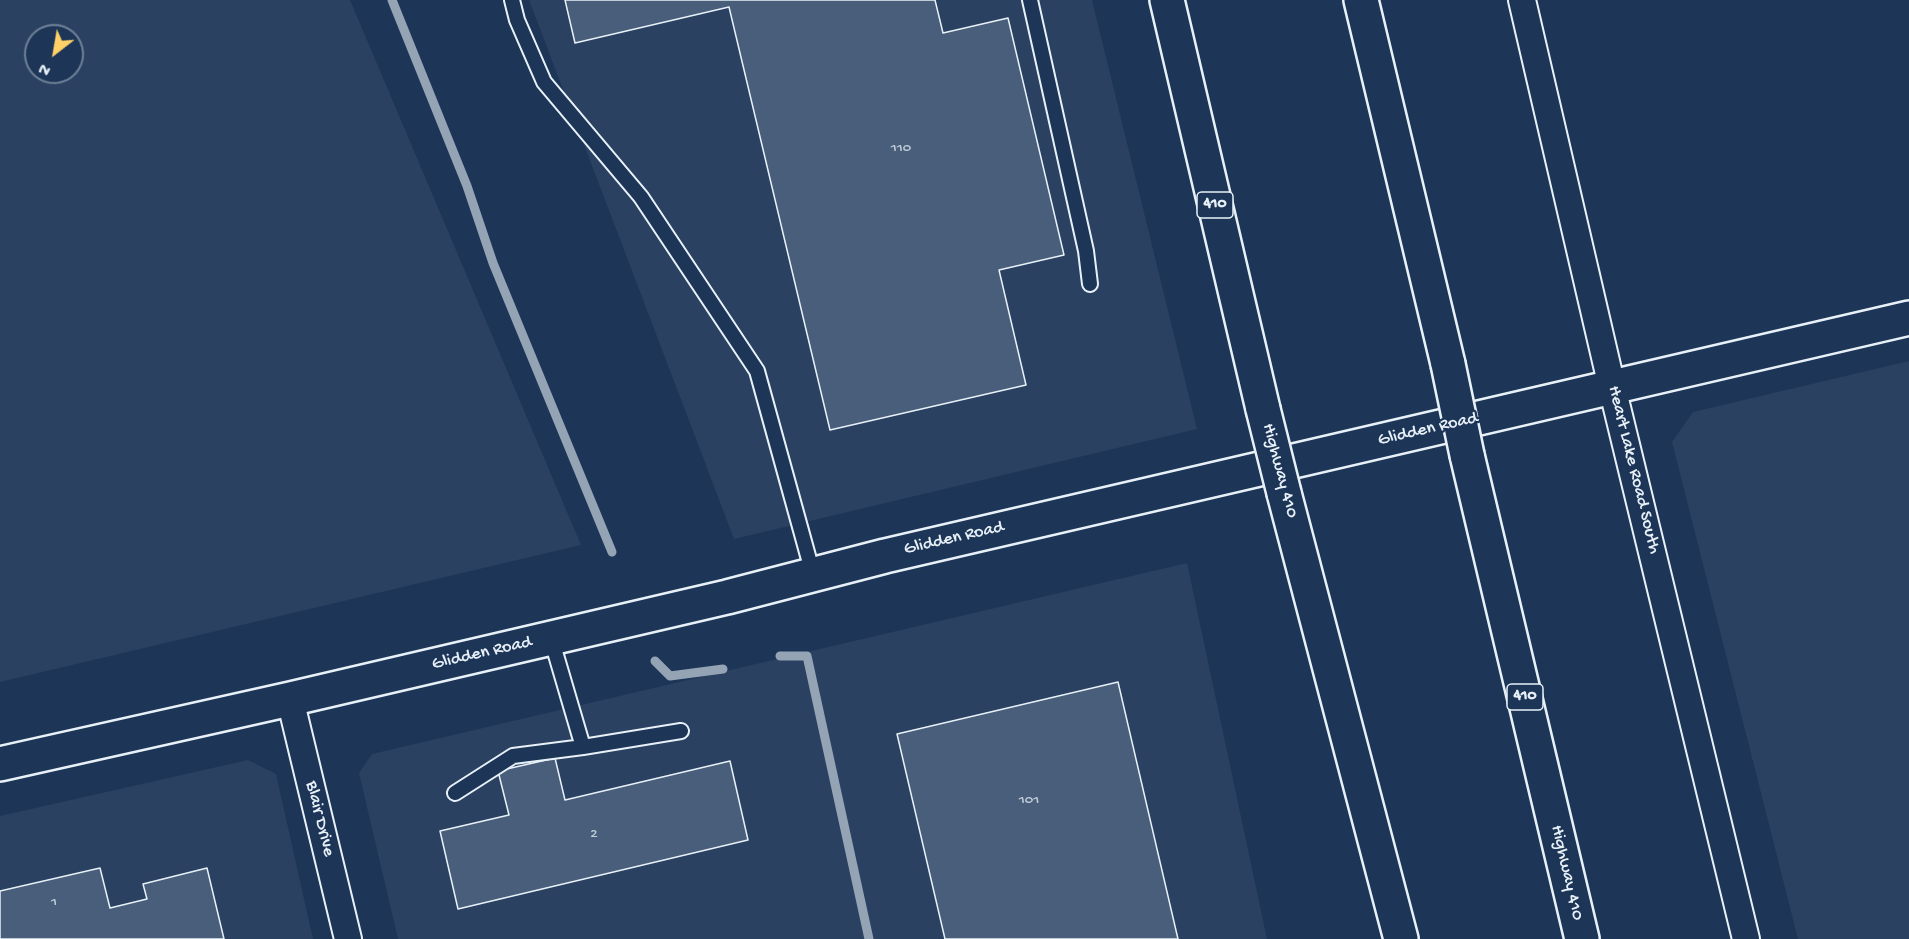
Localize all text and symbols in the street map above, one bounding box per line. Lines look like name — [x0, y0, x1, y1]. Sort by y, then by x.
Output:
north arrow — [24, 24, 84, 84]
text: N — [36, 57, 55, 79]
house number: 110 — [891, 140, 911, 158]
road number: 410 — [1197, 192, 1233, 218]
street label: Heart Lake Road South — [1602, 384, 1664, 556]
street label: Glidden Road — [1376, 408, 1480, 452]
street label: Highway 410 — [1256, 421, 1302, 521]
street label: Glidden Road — [902, 517, 1006, 561]
street label: Glidden Road — [430, 632, 534, 676]
road number: 410 — [1507, 684, 1543, 710]
street label: Blair Drive — [299, 779, 339, 859]
house number: 101 — [1019, 792, 1039, 810]
street label: Highway 410 — [1545, 823, 1587, 923]
house number: 2 — [590, 826, 598, 844]
house number: 1 — [51, 894, 57, 912]

